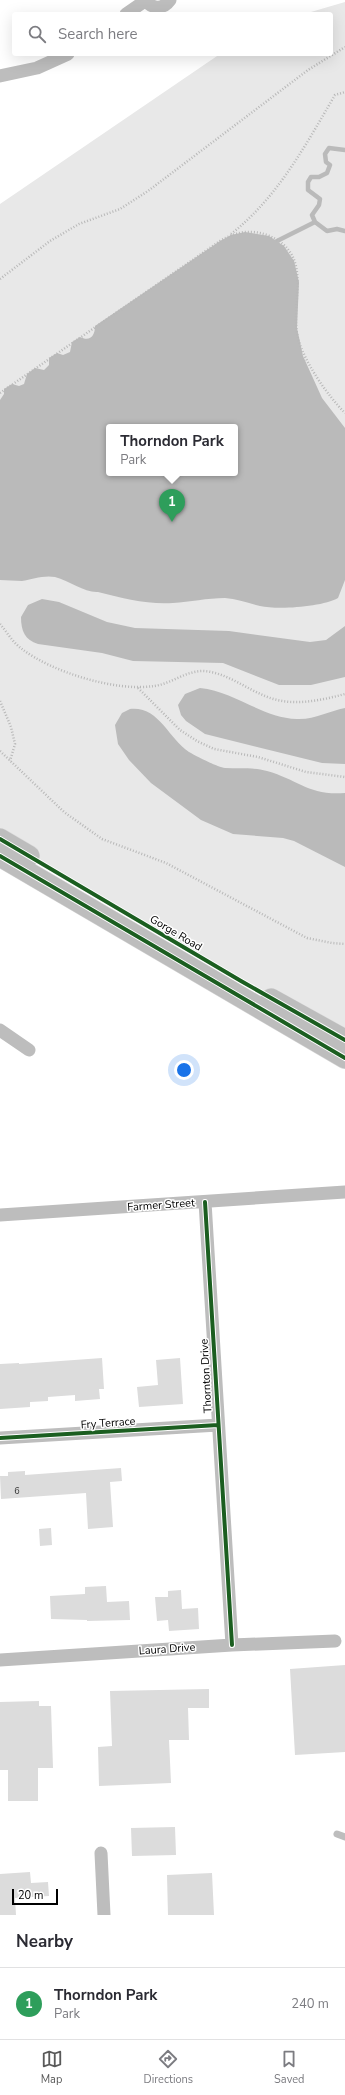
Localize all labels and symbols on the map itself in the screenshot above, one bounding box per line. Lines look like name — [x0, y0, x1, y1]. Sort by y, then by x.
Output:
pin: 1 — [159, 489, 185, 522]
street label: Gorge Road — [147, 911, 205, 955]
your location — [174, 1060, 194, 1080]
street label: Farmer Street — [127, 1195, 195, 1215]
street label: Thornton Drive — [197, 1338, 215, 1413]
street label: Fry Terrace — [80, 1414, 136, 1432]
house number: 6 — [14, 1485, 20, 1497]
street label: Laura Drive — [138, 1640, 196, 1658]
scale bar — [12, 1887, 58, 1906]

